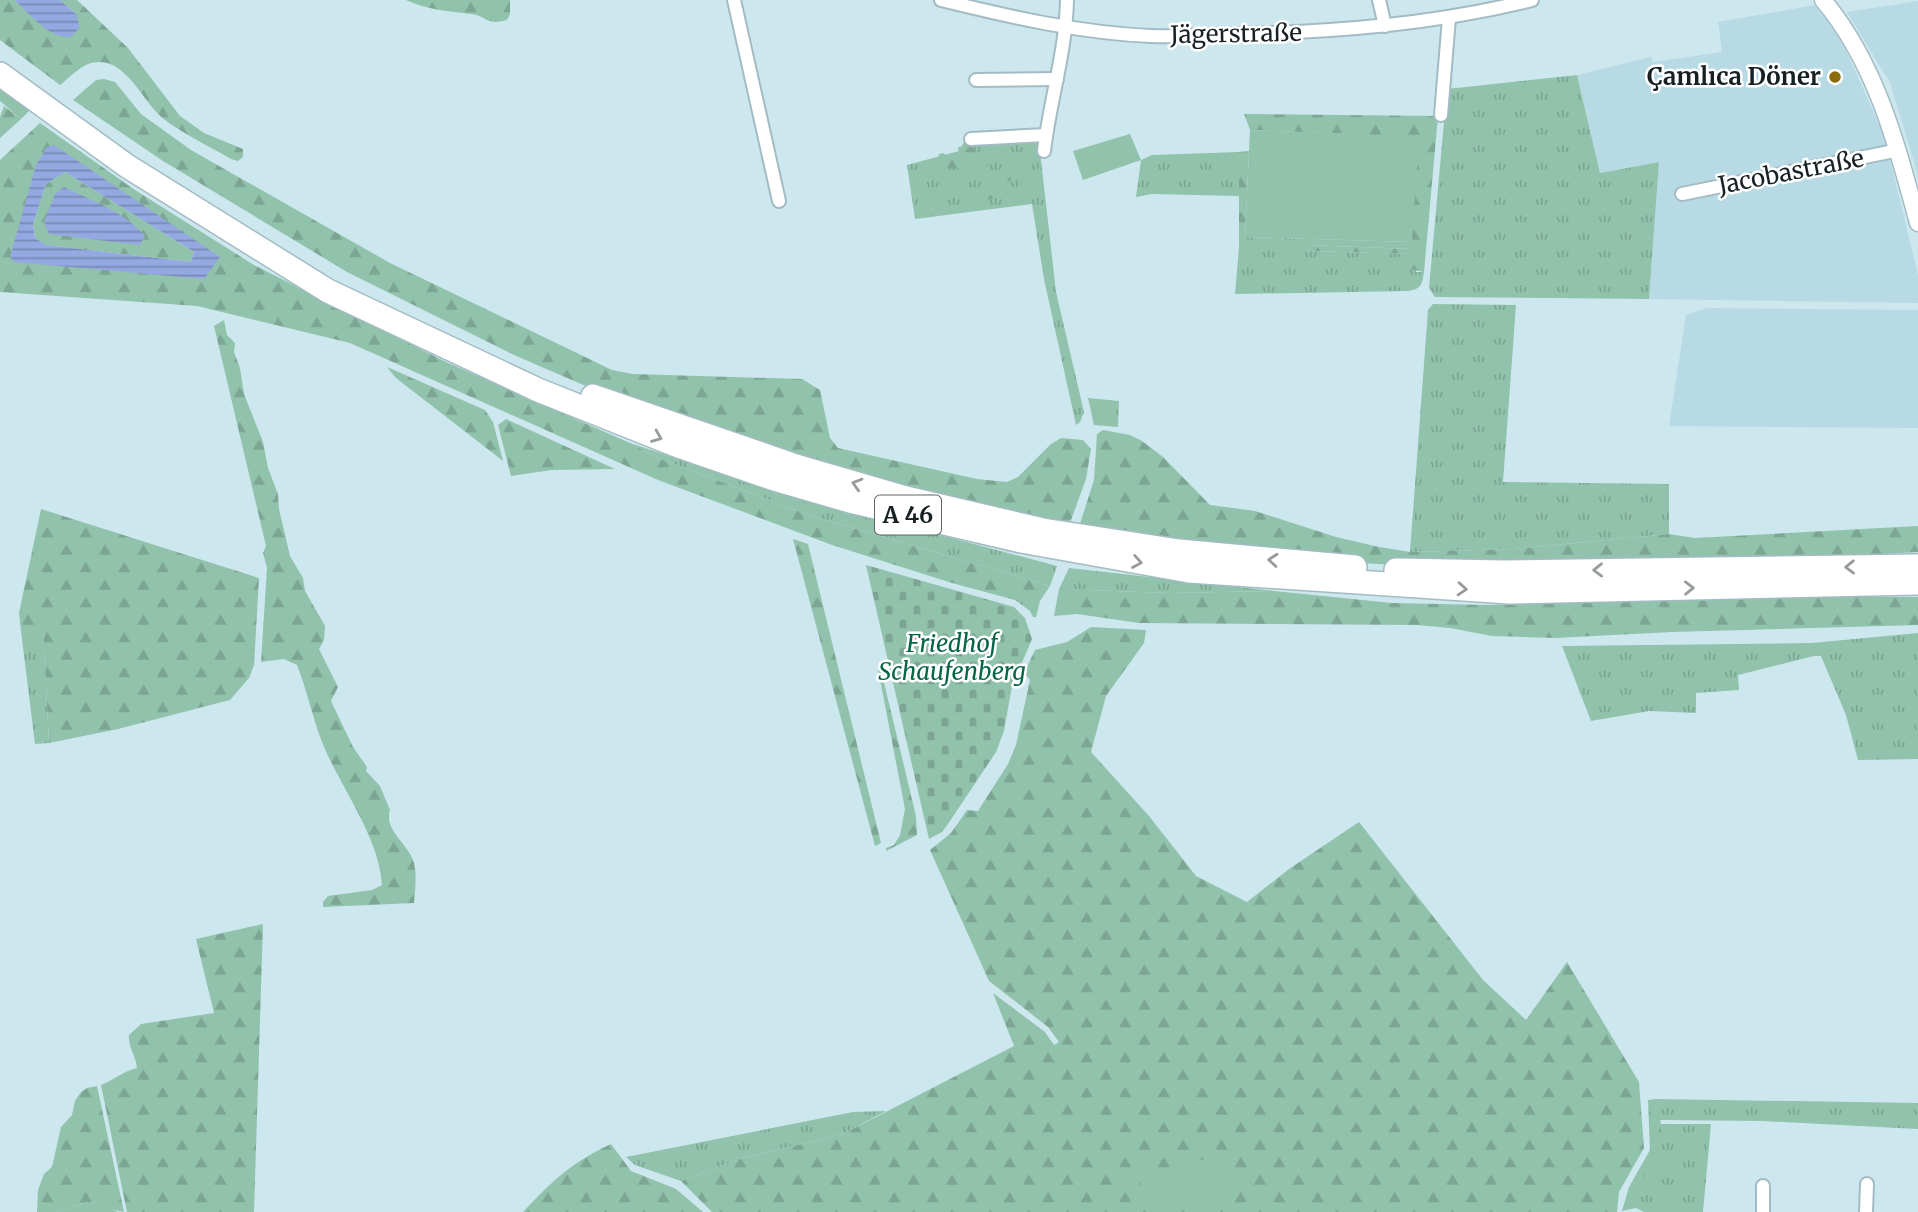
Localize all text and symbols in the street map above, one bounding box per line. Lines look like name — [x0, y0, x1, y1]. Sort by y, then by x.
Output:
street label: Jägerstraße — [1169, 17, 1302, 50]
place label: Çamlıca Döner — [1647, 61, 1821, 92]
marker: Çamlıca Döner — [1827, 69, 1843, 85]
street label: Jacobastraße — [1714, 142, 1866, 201]
one-way arrow — [651, 429, 663, 443]
one-way arrow — [851, 477, 863, 492]
road number: A 46 — [875, 495, 941, 534]
one-way arrow — [1267, 553, 1278, 568]
one-way arrow — [1131, 554, 1143, 569]
one-way arrow — [1844, 559, 1855, 575]
one-way arrow — [1592, 563, 1603, 578]
one-way arrow — [1684, 580, 1695, 596]
one-way arrow — [1456, 581, 1467, 596]
park label: Friedhof Schaufenberg — [878, 628, 1026, 687]

